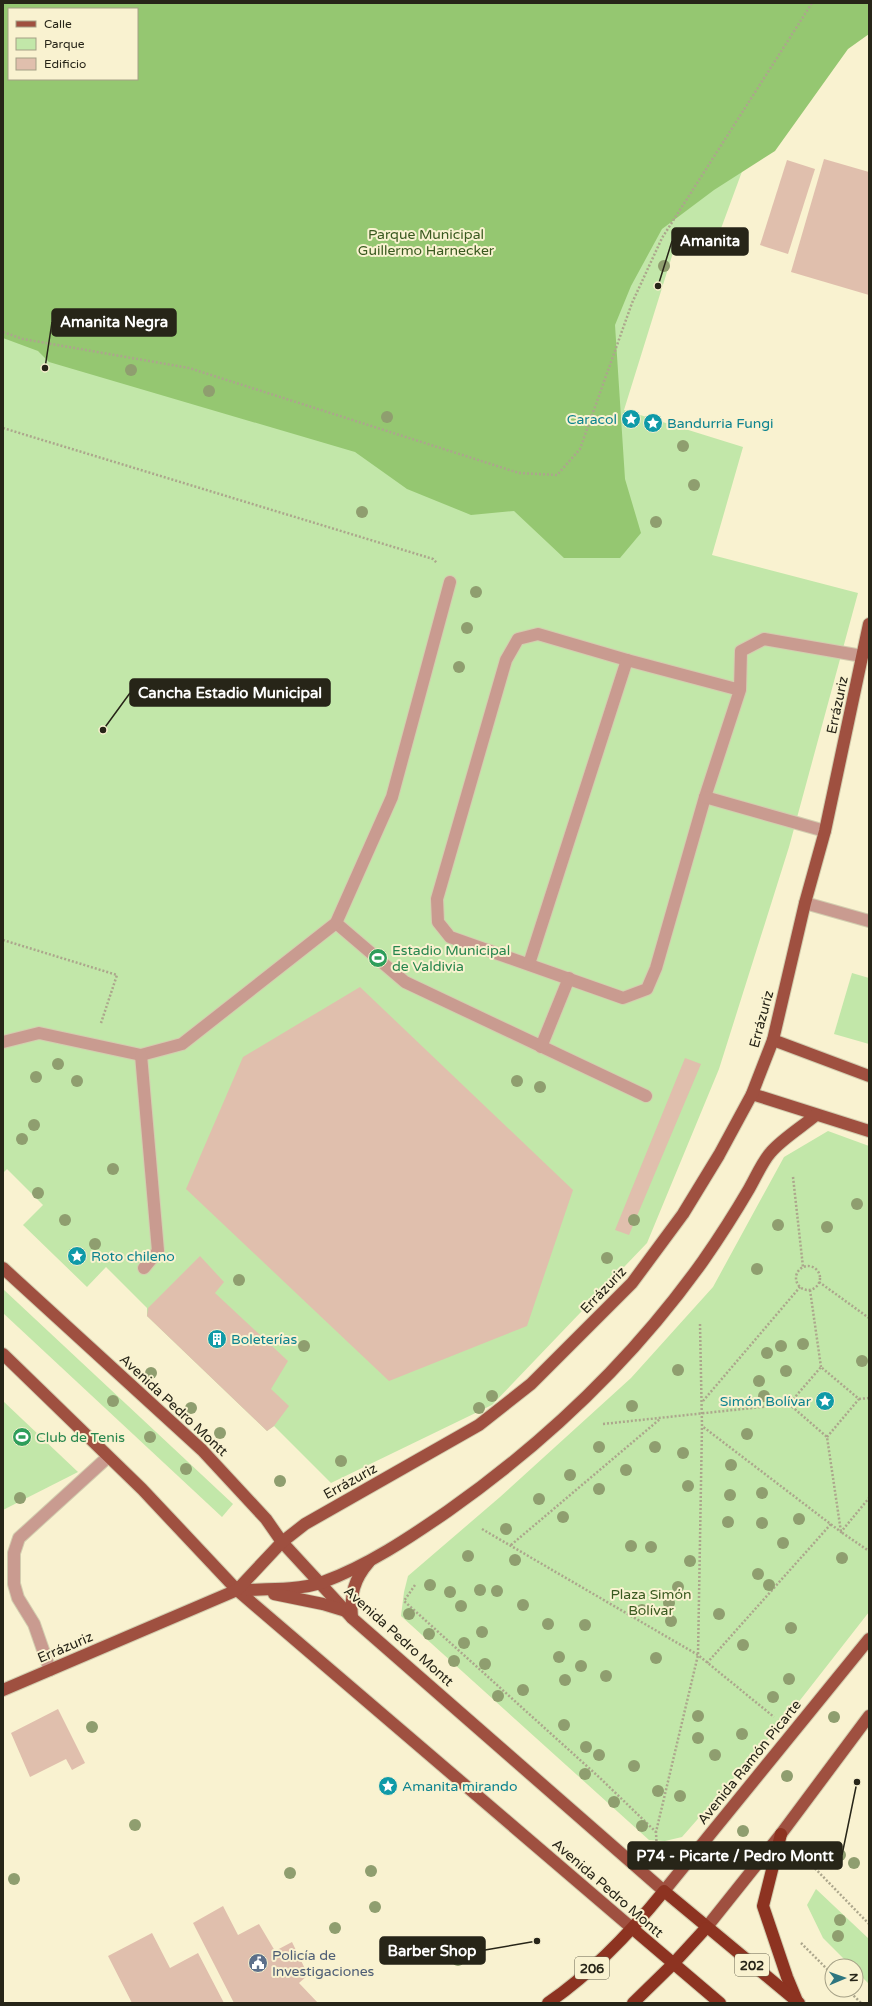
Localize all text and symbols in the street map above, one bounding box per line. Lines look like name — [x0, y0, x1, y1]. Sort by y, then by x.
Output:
legend — [8, 8, 138, 80]
text: Calle — [44, 17, 72, 31]
text: Parque — [44, 37, 85, 51]
text: Edificio — [44, 57, 86, 71]
park label: Parque Municipal Guillermo Harnecker — [358, 226, 495, 259]
callout: Amanita — [672, 228, 748, 255]
text: Amanita — [680, 232, 740, 250]
callout: Amanita Negra — [52, 309, 176, 336]
text: Amanita Negra — [60, 313, 168, 332]
place icon: Caracol — [620, 408, 642, 430]
place label: Caracol — [567, 411, 617, 428]
place icon: Bandurria Fungi — [642, 412, 664, 434]
place label: Bandurria Fungi — [667, 415, 774, 432]
street label: Errázuriz — [823, 675, 852, 736]
callout: Cancha Estadio Municipal — [130, 679, 330, 706]
text: Cancha Estadio Municipal — [138, 684, 322, 703]
place label: Estadio Municipal de Valdivia — [392, 942, 510, 975]
sports icon: Estadio Municipal de Valdivia — [367, 947, 389, 969]
street label: Errázuriz — [746, 989, 777, 1050]
place icon: Roto chileno — [66, 1245, 88, 1267]
place label: Roto chileno — [91, 1248, 175, 1265]
street label: Errázuriz — [577, 1263, 630, 1317]
building icon: Boleterías — [206, 1328, 228, 1350]
place label: Boleterías — [231, 1331, 297, 1348]
street label: Avenida Pedro Montt — [116, 1351, 232, 1460]
place icon: Simón Bolívar — [814, 1390, 836, 1412]
place label: Simón Bolívar — [720, 1393, 812, 1410]
sports icon: Club de Tenis — [11, 1426, 33, 1448]
place label: Club de Tenis — [36, 1429, 125, 1446]
street label: Errázuriz — [320, 1460, 380, 1503]
street label: Avenida Pedro Montt — [340, 1583, 457, 1691]
park label: Plaza Simón Bolívar — [610, 1586, 692, 1619]
street label: Errázuriz — [35, 1628, 96, 1667]
street label: Avenida Ramón Picarte — [694, 1696, 805, 1828]
place icon: Amanita mirando — [377, 1775, 399, 1797]
place label: Amanita mirando — [402, 1778, 517, 1795]
street label: Avenida Pedro Montt — [549, 1835, 667, 1942]
callout: P74 - Picarte / Pedro Montt — [628, 1842, 842, 1869]
text: P74 - Picarte / Pedro Montt — [636, 1847, 834, 1865]
callout: Barber Shop — [380, 1937, 485, 1964]
text: Barber Shop — [387, 1942, 477, 1961]
place label: Policía de Investigaciones — [272, 1947, 375, 1980]
public building icon: Policía de Investigaciones — [247, 1952, 269, 1974]
road number: 202 — [735, 1954, 769, 1976]
road number: 206 — [575, 1957, 609, 1979]
north arrow — [824, 1958, 864, 1998]
text: N — [847, 1973, 860, 1982]

